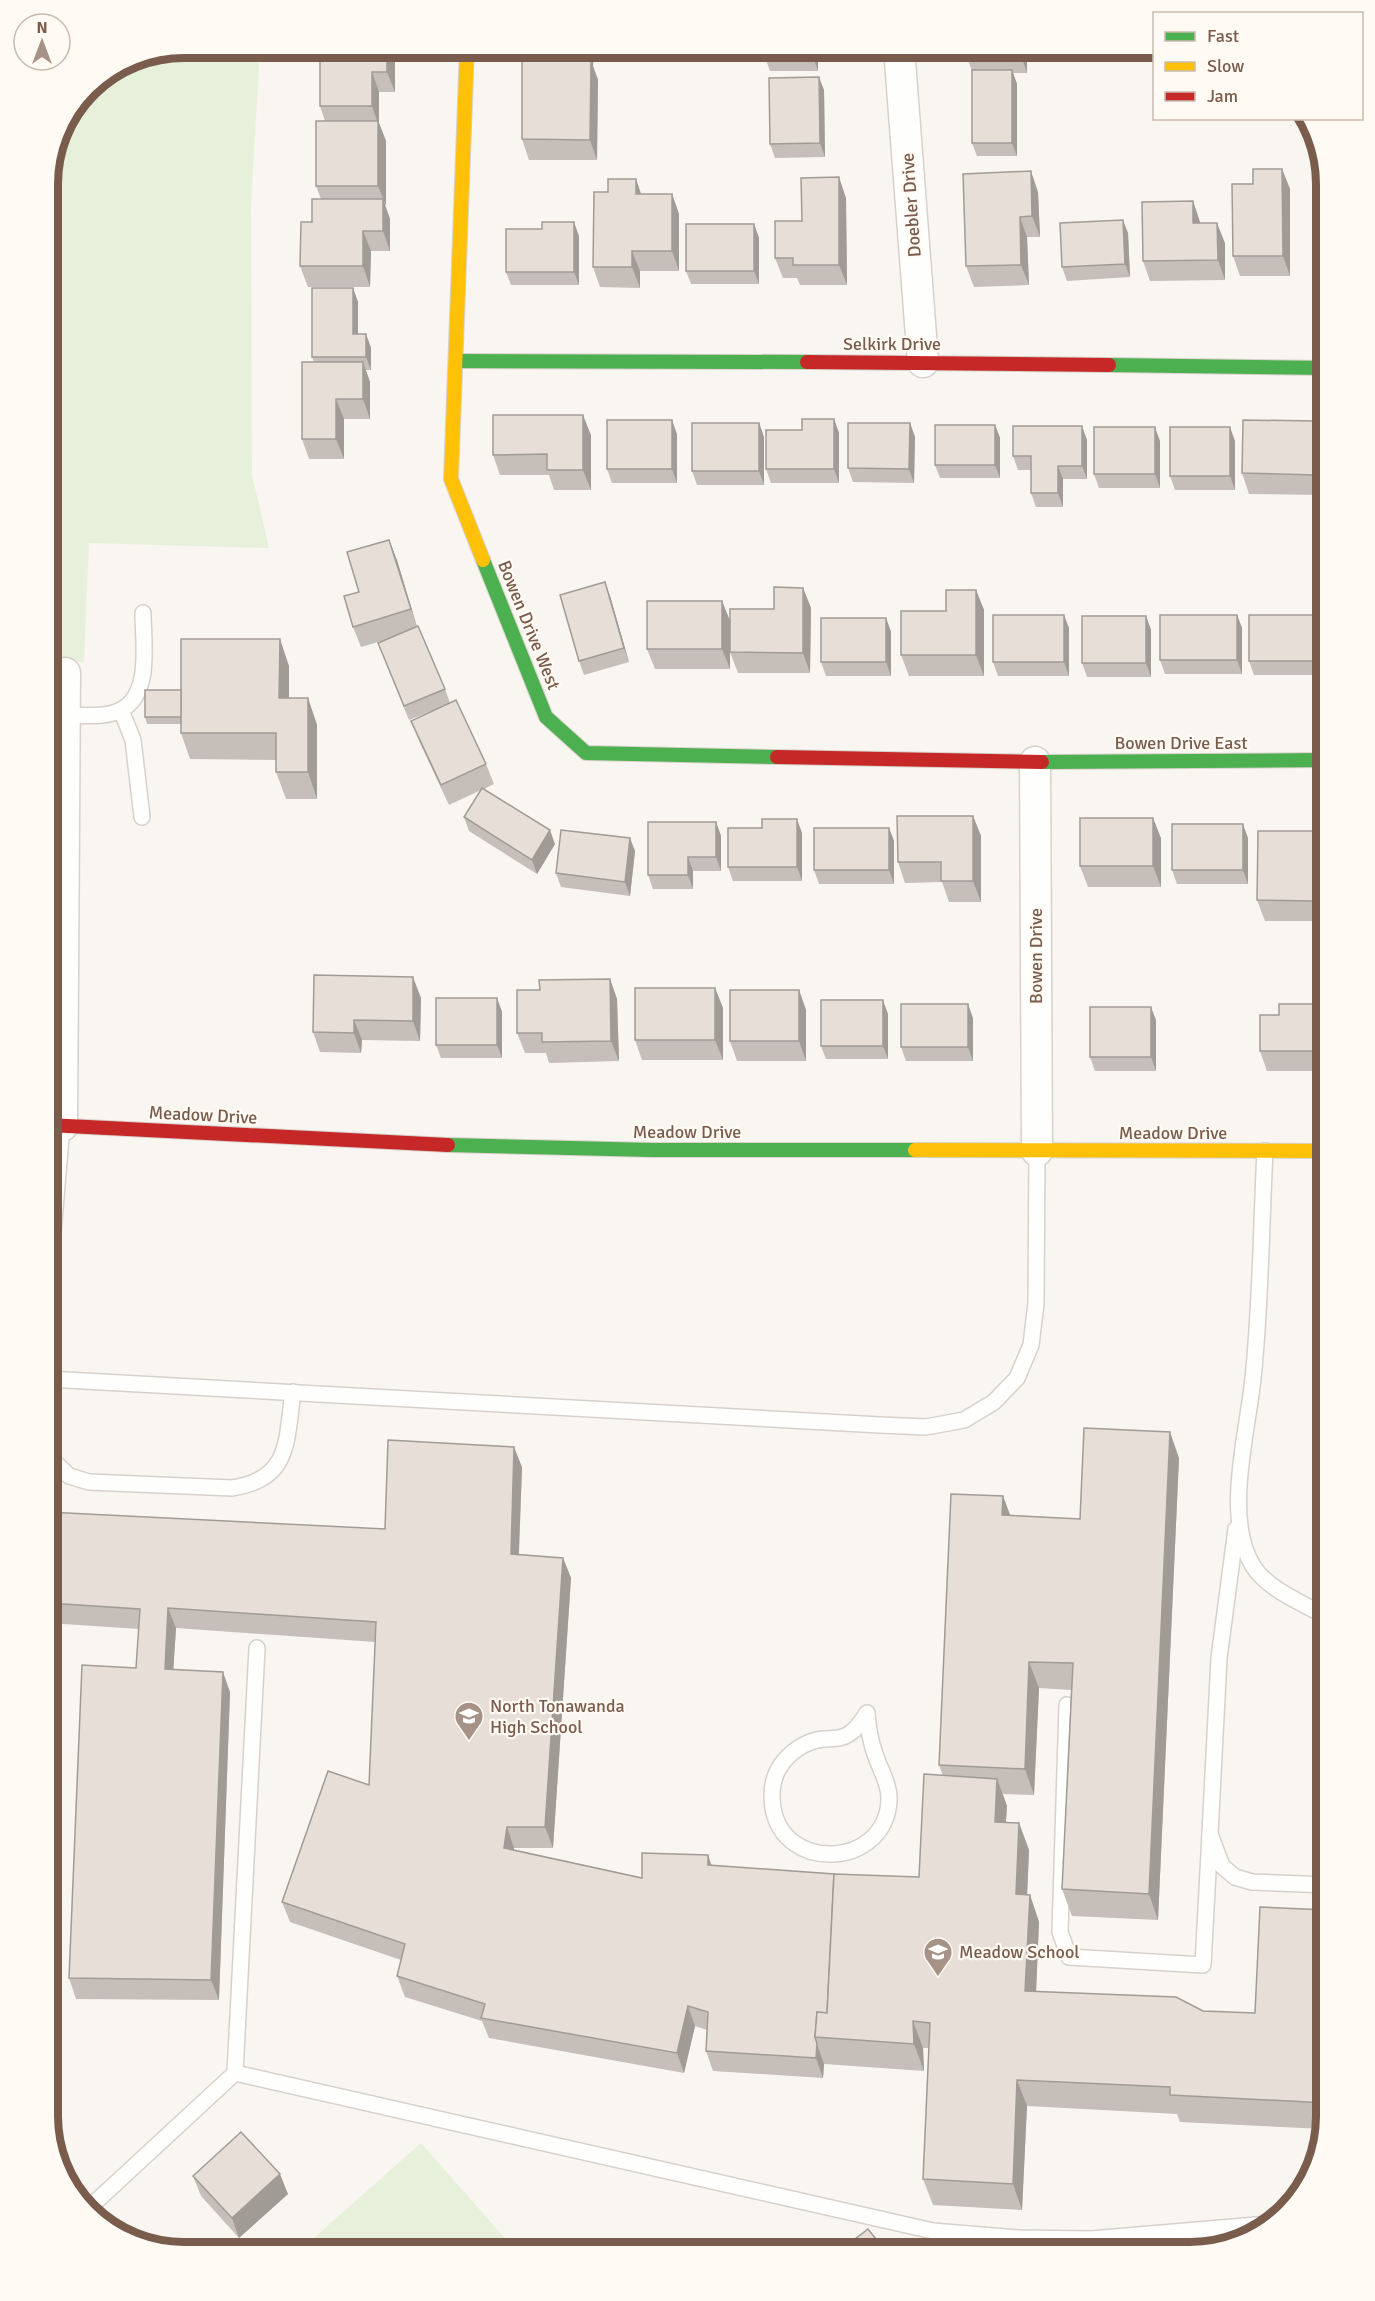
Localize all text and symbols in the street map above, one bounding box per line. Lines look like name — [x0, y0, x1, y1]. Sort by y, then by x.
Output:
north arrow — [12, 12, 72, 72]
legend — [1153, 12, 1363, 120]
text: N — [36, 18, 48, 38]
text: Fast — [1207, 25, 1239, 47]
text: Slow — [1207, 55, 1244, 77]
text: Jam — [1207, 85, 1238, 107]
street label: Doebler Drive — [896, 152, 926, 258]
street label: Selkirk Drive — [843, 333, 941, 355]
street label: Bowen Drive West — [493, 557, 565, 693]
street label: Bowen Drive East — [1114, 732, 1248, 754]
street label: Bowen Drive — [1025, 908, 1047, 1004]
street label: Meadow Drive — [148, 1101, 258, 1129]
street label: Meadow Drive — [633, 1121, 741, 1143]
street label: Meadow Drive — [1119, 1122, 1227, 1144]
place label: North Tonawanda High School — [490, 1695, 625, 1738]
school or university icon: North Tonawanda High School — [453, 1700, 485, 1742]
school or university icon: Meadow School — [922, 1936, 954, 1978]
place label: Meadow School — [959, 1941, 1080, 1963]

